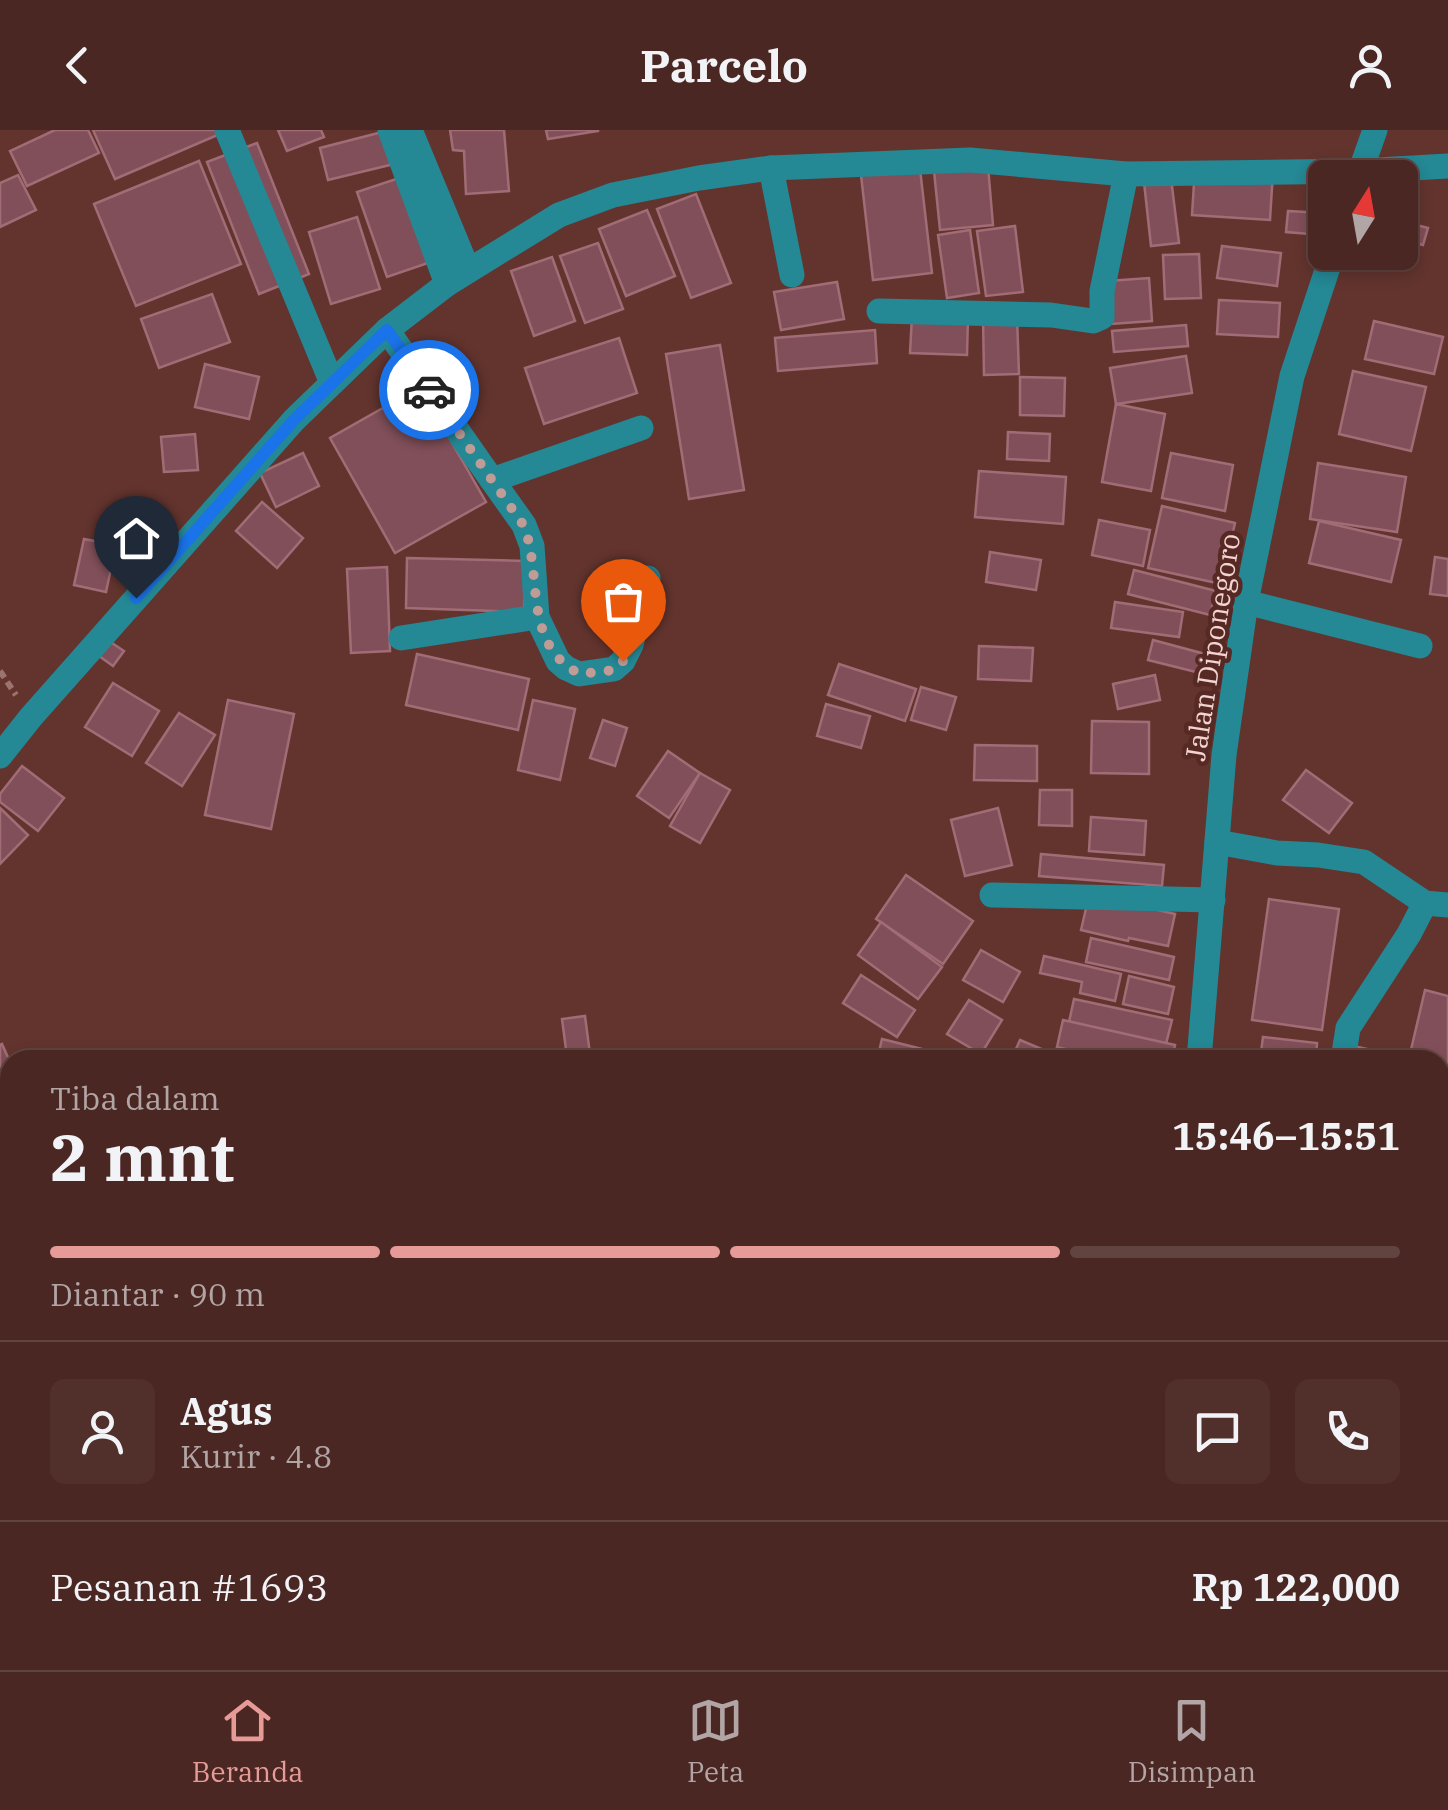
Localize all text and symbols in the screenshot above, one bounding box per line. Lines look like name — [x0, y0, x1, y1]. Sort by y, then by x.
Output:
text: Parcelo — [640, 36, 808, 94]
icon: back — [50, 38, 105, 93]
icon: person — [1343, 38, 1398, 93]
north arrow — [1308, 160, 1418, 270]
map controls — [1308, 160, 1418, 270]
courier — [379, 340, 479, 440]
icon: car — [402, 363, 457, 418]
pin — [94, 496, 179, 599]
icon: home — [109, 511, 164, 566]
street label: Jalan Diponegoro — [1176, 531, 1248, 763]
pin — [581, 559, 666, 662]
icon: bag — [596, 574, 651, 629]
text: Tiba dalam — [50, 1077, 220, 1119]
text: 15:46–15:51 — [1172, 1111, 1400, 1160]
text: 2 mnt — [50, 1114, 234, 1199]
text: Diantar · 90 m — [50, 1273, 265, 1315]
button: person — [50, 1379, 155, 1484]
button: chat — [1165, 1379, 1270, 1484]
button: phone — [1295, 1379, 1400, 1484]
text: Agus — [180, 1386, 273, 1435]
text: Kurir · 4.8 — [180, 1435, 332, 1477]
text: Pesanan #1693 — [50, 1562, 328, 1611]
text: Rp 122,000 — [1192, 1562, 1400, 1611]
tab: Beranda — [192, 1693, 303, 1790]
tab: Peta — [687, 1693, 744, 1790]
tab: Disimpan — [1128, 1693, 1256, 1790]

